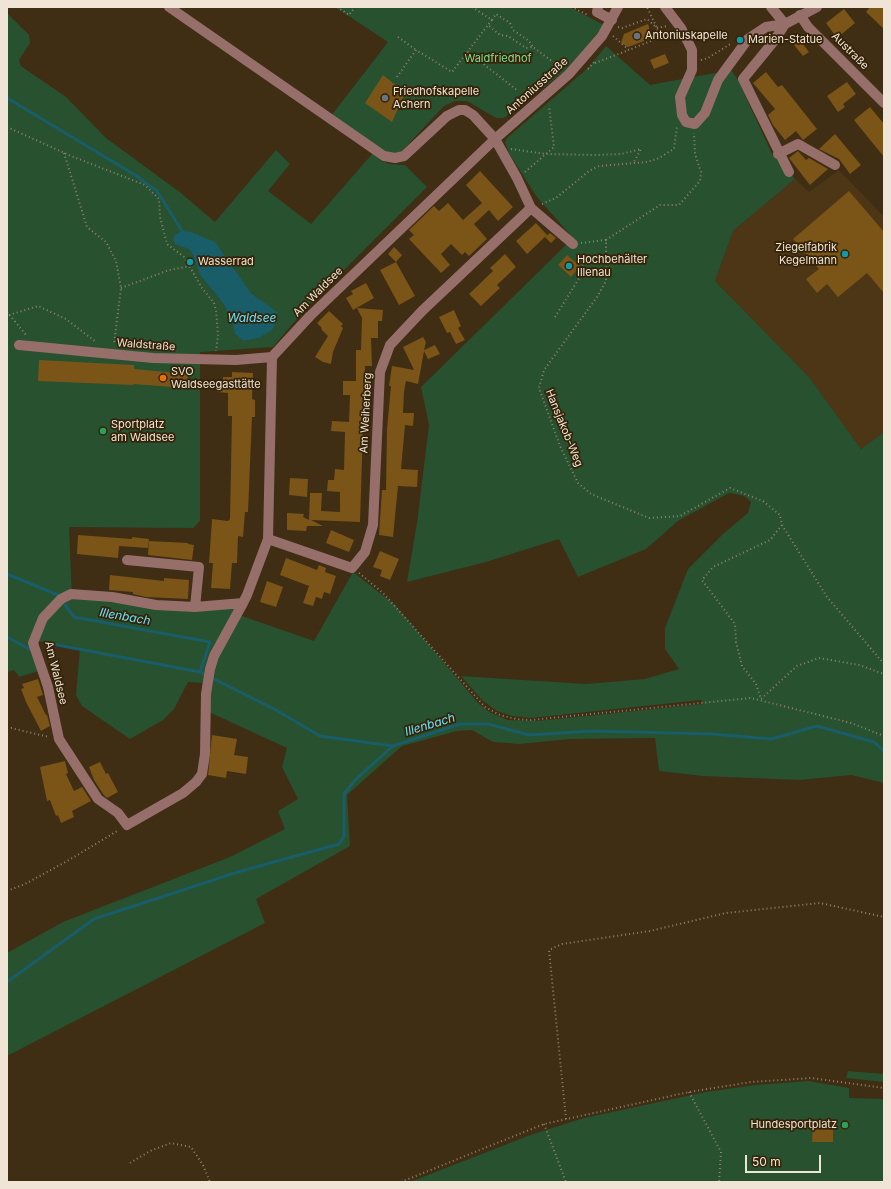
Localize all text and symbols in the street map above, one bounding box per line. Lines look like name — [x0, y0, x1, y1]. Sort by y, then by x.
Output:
place label: Antoniuskapelle — [645, 29, 728, 43]
street label: Austraße — [829, 30, 871, 72]
marker: Antoniuskapelle — [632, 31, 642, 41]
place label: Marien-Statue — [748, 33, 822, 47]
marker: Marien-Statue — [735, 35, 745, 45]
park label: Waldfriedhof — [464, 52, 532, 66]
street label: Antoniusstraße — [503, 55, 571, 117]
place label: Friedhofskapelle Achern — [393, 85, 479, 111]
marker: Friedhofskapelle Achern — [380, 93, 390, 103]
place label: Ziegelfabrik Kegelmann — [775, 241, 837, 267]
marker: Ziegelfabrik Kegelmann — [840, 249, 850, 259]
place label: Hochbehälter Illenau — [577, 253, 647, 279]
place label: Wasserrad — [198, 255, 254, 269]
marker: Wasserrad — [185, 257, 195, 267]
marker: Hochbehälter Illenau — [564, 261, 574, 271]
street label: Am Waldsee — [290, 264, 346, 320]
water label: Waldsee — [228, 311, 276, 325]
street label: Waldstraße — [116, 336, 176, 354]
place label: SVO Waldseegasttätte — [171, 365, 261, 391]
street label: Am Weiherberg — [357, 372, 375, 454]
marker: SVO Waldseegasttätte — [158, 373, 168, 383]
street label: Hansjakob-Weg — [542, 387, 586, 469]
place label: Sportplatz am Waldsee — [111, 418, 174, 444]
marker: Sportplatz am Waldsee — [98, 426, 108, 436]
water label: Illenbach — [98, 605, 152, 629]
street label: Am Waldsee — [42, 640, 70, 706]
water label: Illenbach — [403, 711, 457, 739]
place label: Hundesportplatz — [750, 1118, 837, 1132]
marker: Hundesportplatz — [840, 1120, 850, 1130]
scale bar — [747, 1147, 823, 1173]
text: 50 m — [752, 1154, 781, 1169]

